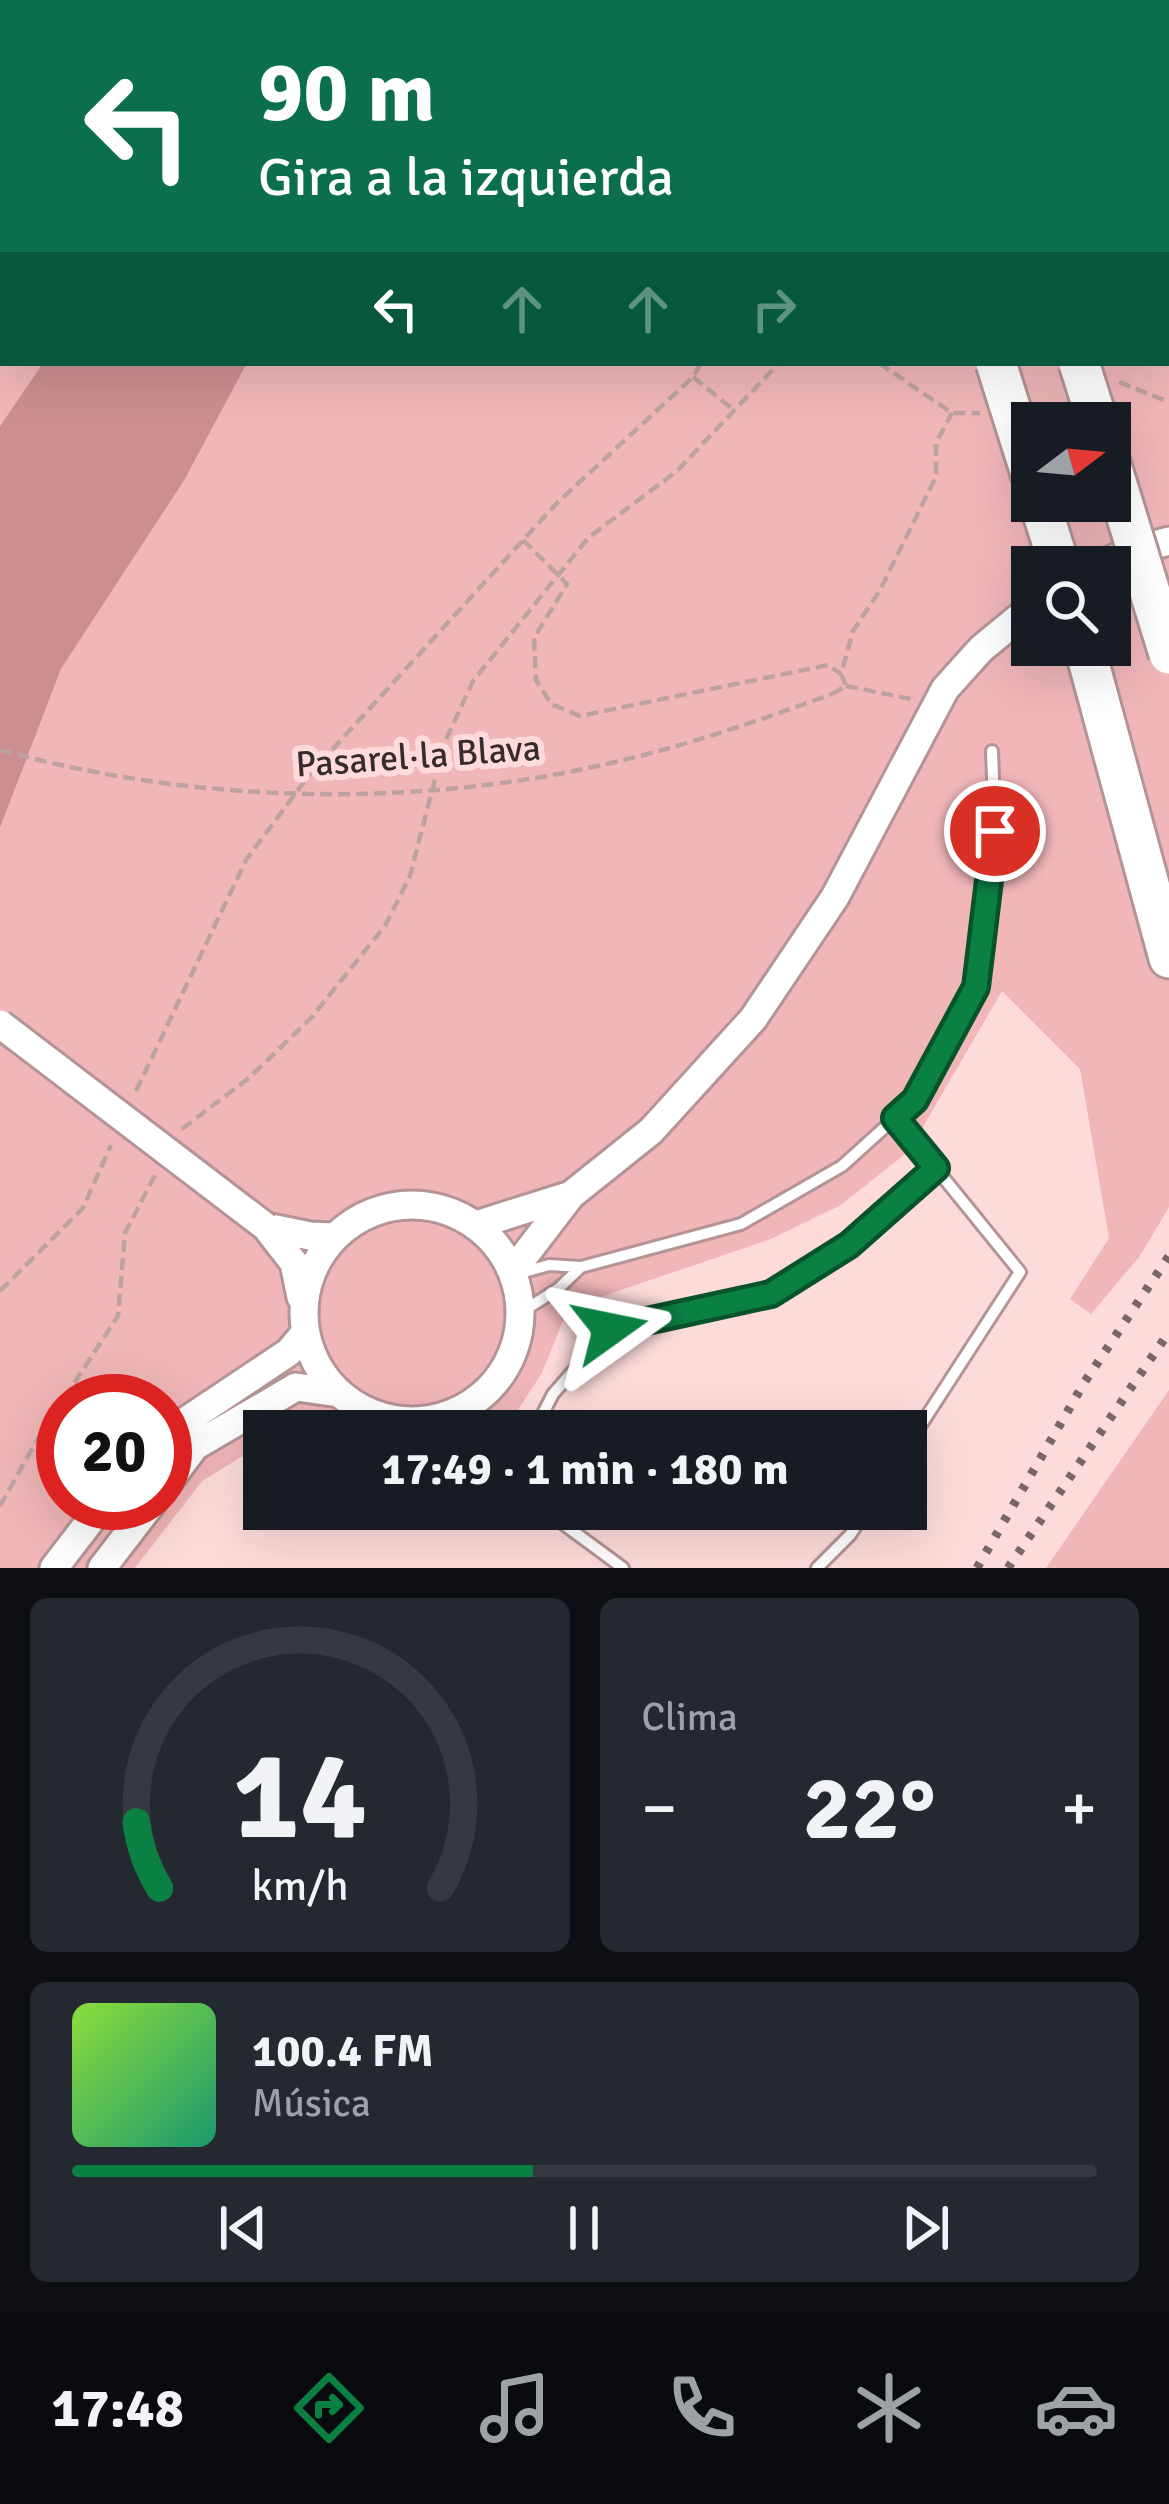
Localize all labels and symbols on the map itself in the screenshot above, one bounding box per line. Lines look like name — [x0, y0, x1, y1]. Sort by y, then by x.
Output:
north arrow — [1011, 402, 1131, 522]
street label: Pasarel·la Blava — [294, 725, 542, 788]
pin — [944, 780, 1046, 882]
position arrow — [547, 1266, 673, 1392]
speed limit sign: 20 — [36, 1374, 192, 1530]

